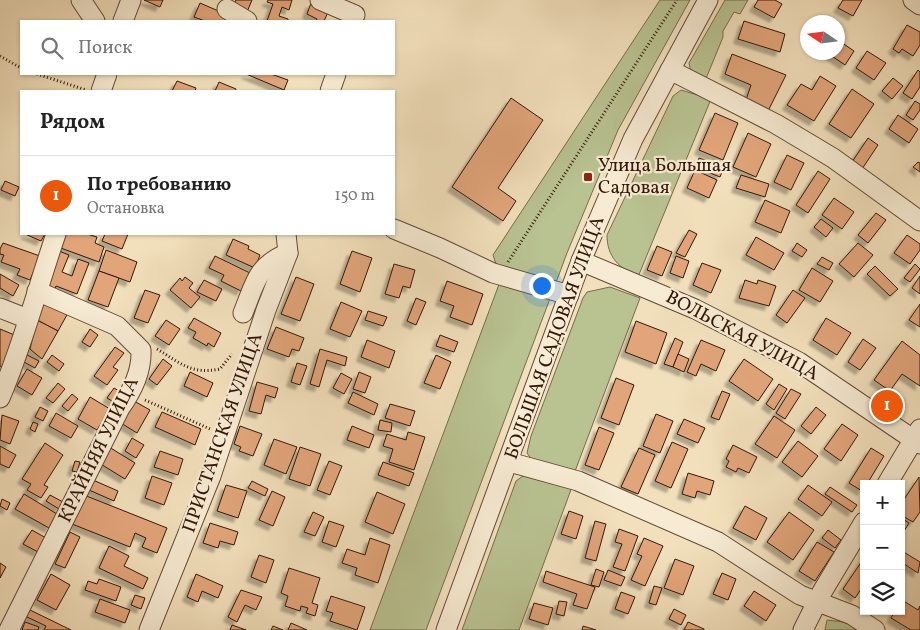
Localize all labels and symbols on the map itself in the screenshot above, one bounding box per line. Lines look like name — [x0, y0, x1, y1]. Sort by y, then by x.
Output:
north arrow — [800, 15, 845, 60]
place label: Улица Большая Садовая — [598, 153, 731, 201]
marker: Улица Большая Садовая — [582, 171, 594, 183]
street label: БОЛЬШАЯ САДОВАЯ УЛИЦА — [499, 213, 611, 463]
your location — [529, 273, 555, 299]
street label: ВОЛЬСКАЯ УЛИЦА — [661, 285, 823, 387]
street label: ПРИСТАНСКАЯ УЛИЦА — [177, 330, 269, 536]
street label: КРАЙНЯЯ УЛИЦА — [52, 373, 146, 527]
pin: 1 — [871, 387, 903, 425]

